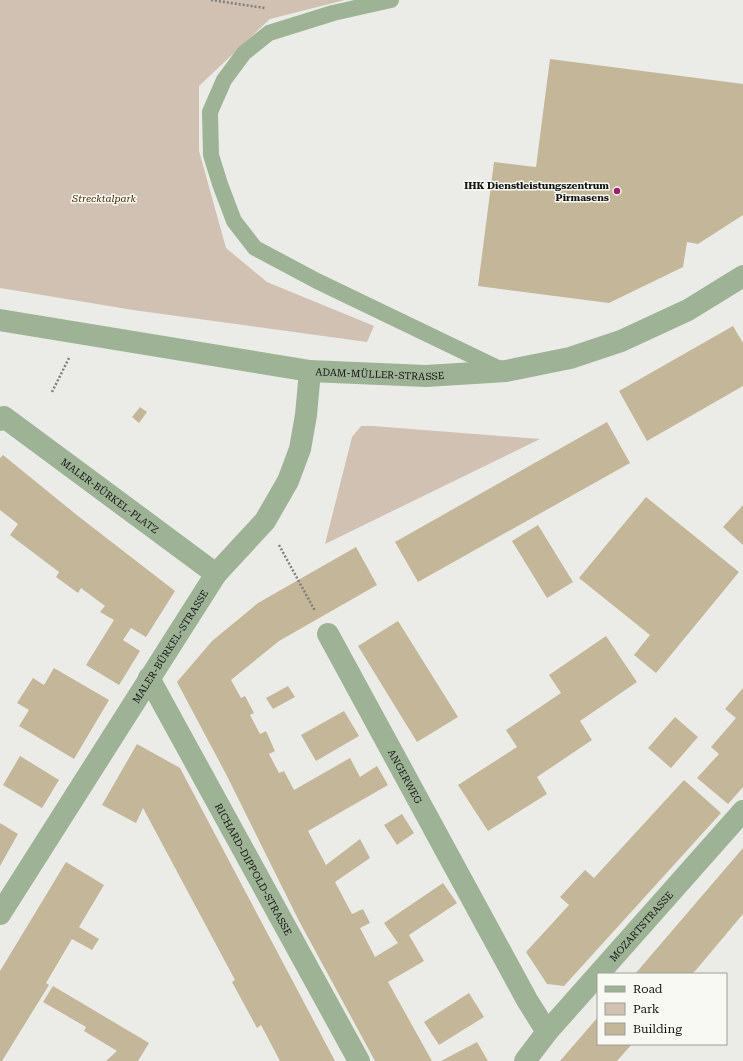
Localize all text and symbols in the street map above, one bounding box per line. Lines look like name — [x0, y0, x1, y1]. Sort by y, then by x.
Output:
place label: IHK Dienstleistungszentrum Pirmasens — [464, 180, 609, 203]
marker: IHK Dienstleistungszentrum Pirmasens — [612, 186, 622, 196]
park label: Strecktalpark — [71, 193, 137, 204]
street label: ADAM-MÜLLER-STRASSE — [315, 366, 444, 382]
street label: MALER-BÜRKEL-PLATZ — [59, 456, 161, 535]
street label: MALER-BÜRKEL-STRASSE — [130, 588, 210, 705]
street label: ANGERWEG — [386, 747, 425, 806]
street label: RICHARD-DIPPOLD-STRASSE — [213, 801, 294, 937]
street label: MOZARTSTRASSE — [607, 889, 675, 963]
legend — [597, 973, 727, 1045]
text: Road — [633, 982, 663, 996]
text: Park — [633, 1002, 660, 1016]
text: Building — [633, 1022, 682, 1036]

